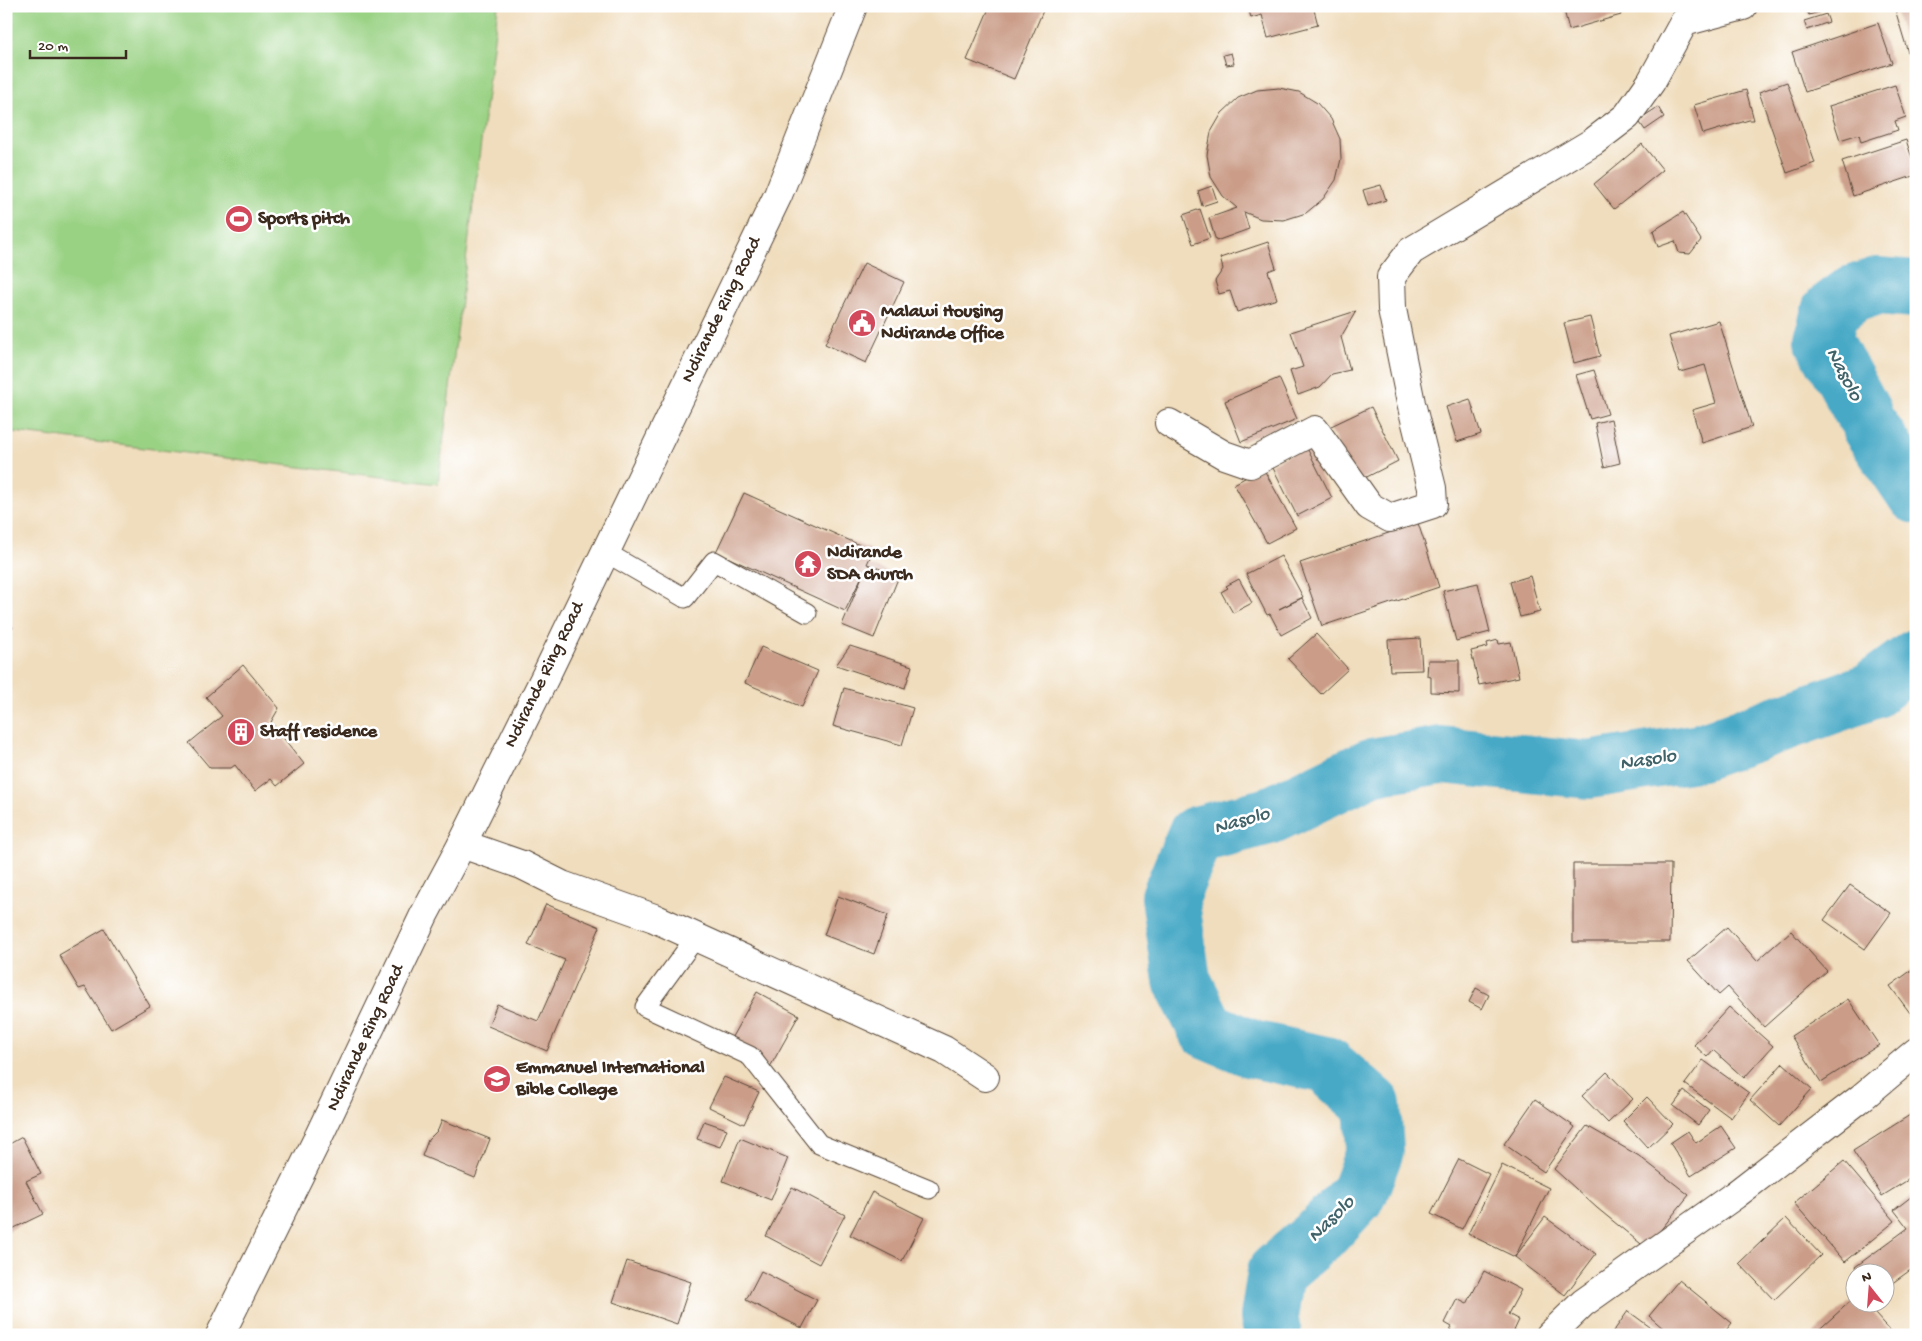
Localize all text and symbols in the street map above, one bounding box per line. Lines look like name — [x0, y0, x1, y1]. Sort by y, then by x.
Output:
scale bar — [30, 28, 126, 60]
text: 20 m — [38, 38, 68, 56]
sports icon: Sports pitch — [224, 204, 254, 234]
place label: Sports pitch — [258, 208, 351, 231]
street label: Ndirande Ring Road — [677, 232, 768, 387]
place label: Malawi Housing Ndirande Office — [881, 301, 1005, 346]
public building icon: Malawi Housing Ndirande Office — [847, 308, 877, 338]
water label: Nasolo — [1820, 345, 1867, 407]
place label: Ndirande SDA church — [827, 542, 914, 587]
temple icon: Ndirande SDA church — [793, 549, 823, 579]
street label: Ndirande Ring Road — [500, 597, 591, 752]
building icon: Staff residence — [226, 717, 256, 747]
place label: Staff residence — [260, 721, 378, 744]
water label: Nasolo — [1618, 745, 1679, 777]
water label: Nasolo — [1212, 803, 1274, 841]
street label: Ndirande Ring Road — [322, 959, 411, 1115]
place label: Emmanuel International Bible College — [515, 1057, 705, 1102]
school or university icon: Emmanuel International Bible College — [482, 1064, 512, 1094]
water label: Nasolo — [1304, 1191, 1361, 1248]
north arrow — [1844, 1264, 1894, 1314]
text: N — [1860, 1268, 1874, 1287]

